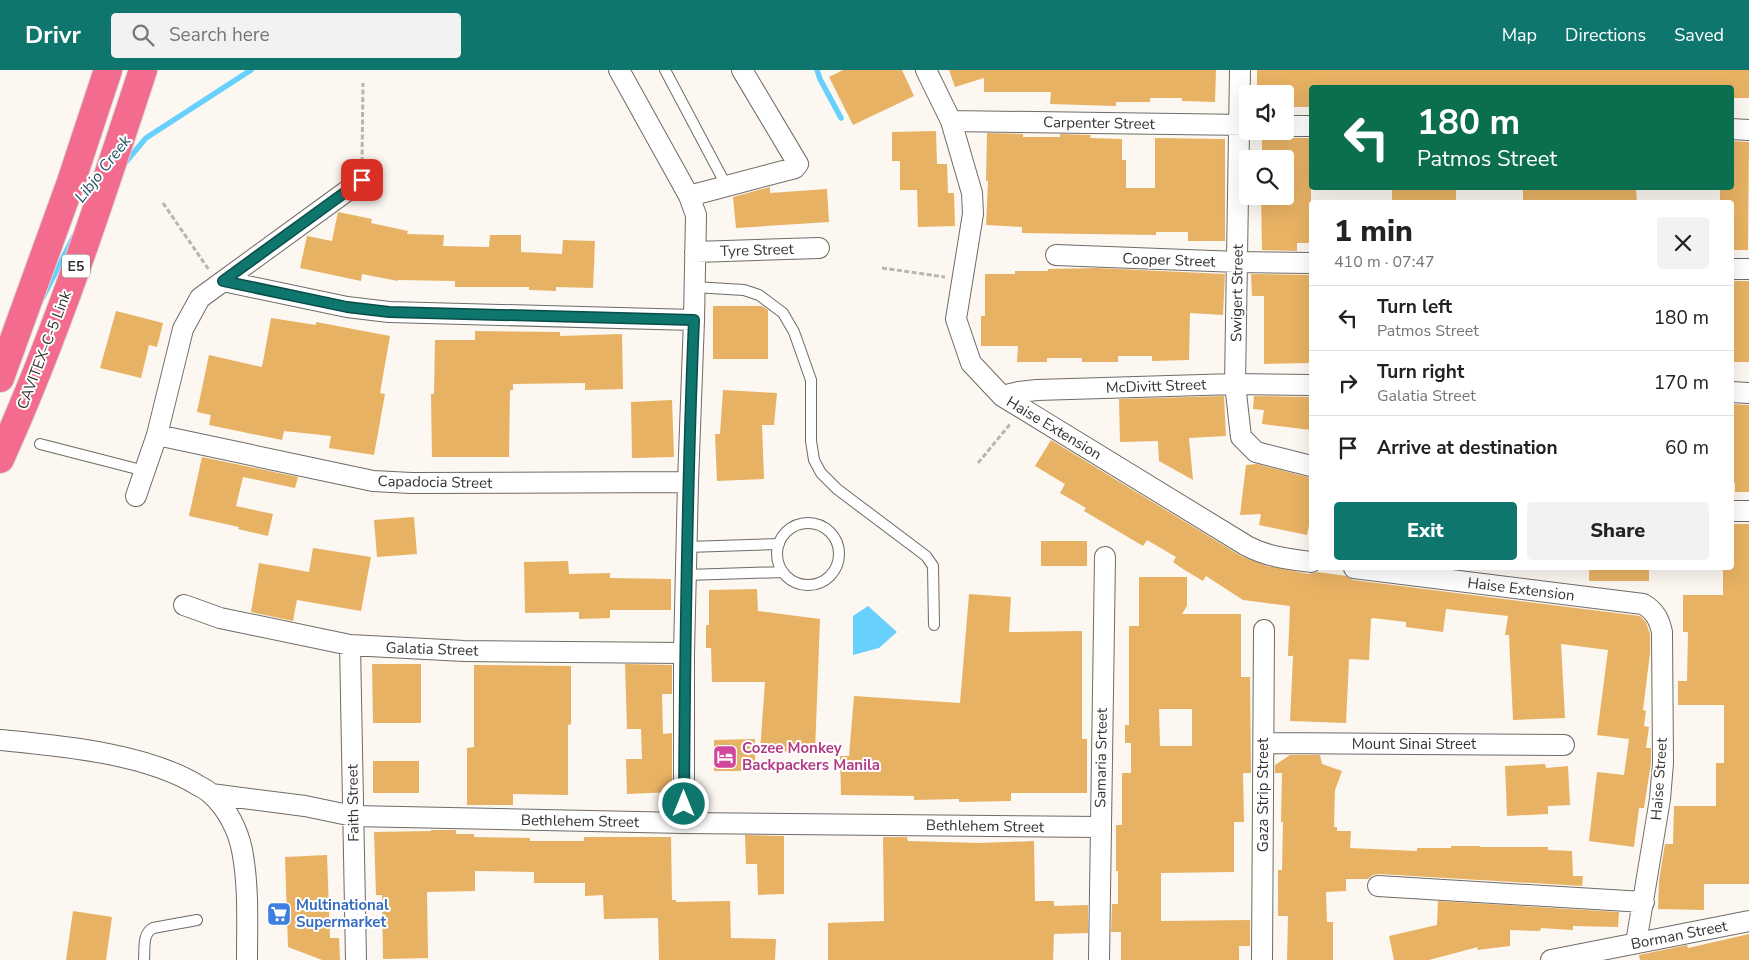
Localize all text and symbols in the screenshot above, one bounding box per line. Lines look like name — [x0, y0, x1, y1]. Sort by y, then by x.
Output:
search box — [111, 13, 461, 58]
text: Drivr — [25, 19, 81, 51]
icon: search — [129, 21, 157, 49]
text: Search here — [169, 22, 270, 48]
text: Map — [1502, 23, 1537, 47]
text: Directions — [1565, 23, 1646, 47]
text: Saved — [1674, 23, 1724, 47]
map controls — [1239, 85, 1294, 205]
button: sound — [1239, 85, 1294, 140]
text: 180 m — [1417, 99, 1520, 146]
icon: left — [1334, 105, 1399, 170]
street label: Carpenter Street — [1043, 112, 1156, 134]
water label: Libjo Creek — [70, 130, 137, 207]
text: Patmos Street — [1417, 144, 1557, 174]
button: search — [1239, 150, 1294, 205]
pin — [341, 159, 383, 201]
icon: arrive — [348, 166, 376, 194]
text: 1 min — [1334, 211, 1413, 252]
button: close — [1657, 217, 1709, 269]
street label: Tyre Street — [720, 239, 795, 261]
street label: Swigert Street — [1226, 243, 1248, 342]
street label: Cooper Street — [1122, 248, 1217, 272]
text: 410 m · 07:47 — [1334, 251, 1435, 273]
road number: E5 — [62, 255, 90, 278]
street label: CAVITEX–C-5 Link — [12, 288, 76, 412]
text: Turn left — [1377, 294, 1452, 320]
icon: left — [1334, 304, 1362, 332]
text: 180 m — [1654, 305, 1709, 331]
text: Patmos Street — [1377, 320, 1479, 342]
text: Turn right — [1377, 359, 1464, 385]
icon: right — [1334, 369, 1362, 397]
text: 170 m — [1654, 370, 1709, 396]
street label: McDivitt Street — [1105, 374, 1207, 398]
text: Galatia Street — [1377, 385, 1476, 407]
street label: Haise Extension — [1003, 392, 1105, 464]
icon: arrive — [1334, 434, 1362, 462]
text: Arrive at destination — [1377, 435, 1558, 461]
text: 60 m — [1665, 435, 1709, 461]
street label: Capadocia Street — [377, 471, 493, 493]
button: Exit — [1334, 502, 1517, 560]
button: Share — [1527, 502, 1709, 560]
street label: Haise Extension — [1466, 573, 1576, 605]
street label: Galatia Street — [385, 637, 479, 661]
street label: Samaria Srteet — [1090, 707, 1112, 808]
street label: Mount Sinai Street — [1352, 734, 1477, 754]
street label: Haise Street — [1646, 736, 1672, 821]
street label: Gaza Strip Street — [1253, 737, 1273, 852]
place label: Cozee Monkey Backpackers Manila — [742, 738, 880, 775]
hotel icon: Cozee Monkey Backpackers Manila — [712, 744, 738, 770]
street label: Faith Street — [342, 763, 364, 842]
position arrow — [657, 777, 709, 829]
street label: Bethlehem Street — [521, 810, 640, 832]
street label: Bethlehem Street — [926, 815, 1045, 837]
place label: Multinational Supermarket — [296, 895, 389, 932]
supermarket icon: Multinational Supermarket — [266, 901, 292, 927]
street label: Borman Street — [1629, 916, 1730, 954]

